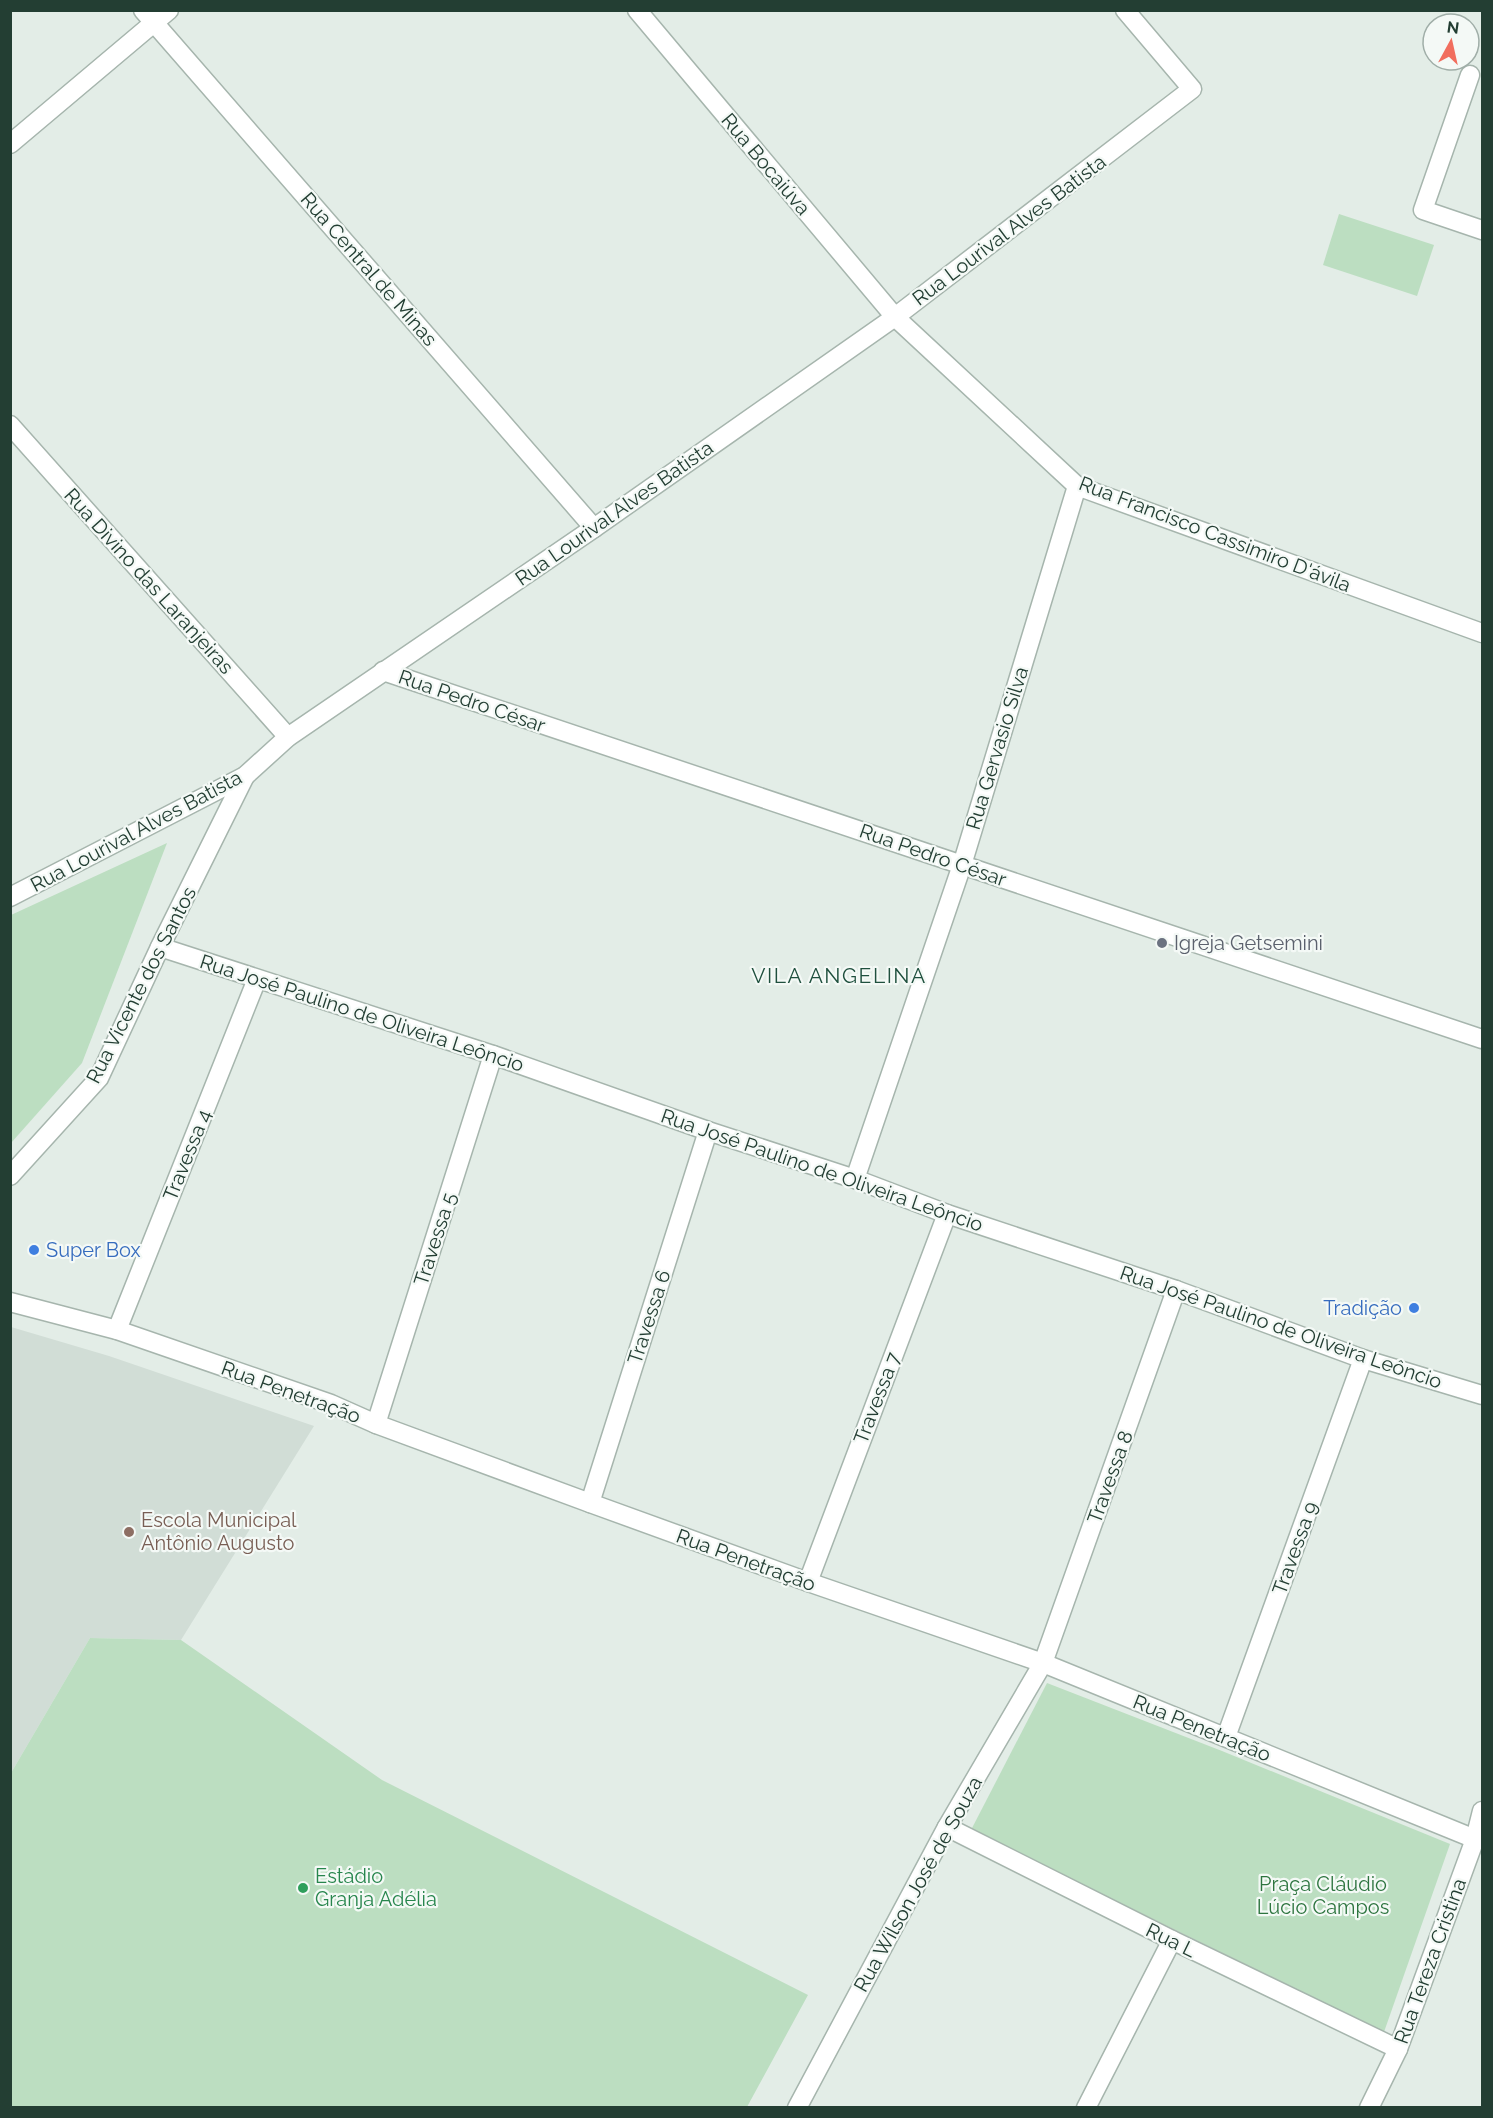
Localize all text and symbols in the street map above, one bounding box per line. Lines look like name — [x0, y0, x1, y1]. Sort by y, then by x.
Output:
north arrow — [1421, 12, 1481, 72]
text: N — [1446, 17, 1460, 38]
street label: Rua Bocaiúva — [716, 108, 816, 220]
street label: Rua Lourival Alves Batista — [908, 149, 1110, 311]
street label: Rua Central de Minas — [296, 187, 442, 351]
street label: Rua Lourival Alves Batista — [511, 436, 717, 590]
street label: Rua Francisco Cassimiro D'ávila — [1076, 471, 1354, 597]
street label: Rua Divino das Laranjeiras — [59, 483, 239, 679]
street label: Rua Gervasio Silva — [961, 664, 1033, 832]
street label: Rua Pedro César — [395, 665, 549, 737]
street label: Rua Lourival Alves Batista — [26, 765, 246, 897]
street label: Rua Pedro César — [856, 819, 1010, 891]
street label: Rua Vicente dos Santos — [81, 883, 201, 1087]
place label: Igreja Getsemini — [1174, 931, 1323, 955]
marker: Igreja Getsemini — [1155, 936, 1169, 950]
street label: Rua José Paulino de Oliveira Leôncio — [197, 949, 527, 1077]
district label: VILA ANGELINA — [751, 963, 927, 988]
street label: Rua José Paulino de Oliveira Leôncio — [658, 1103, 986, 1237]
street label: Travessa 4 — [158, 1106, 216, 1204]
street label: Travessa 5 — [409, 1189, 461, 1288]
place label: Super Box — [46, 1238, 141, 1262]
marker: Super Box — [27, 1243, 41, 1257]
street label: Rua José Paulino de Oliveira Leôncio — [1117, 1260, 1445, 1394]
street label: Travessa 6 — [623, 1267, 675, 1367]
place label: Tradição — [1323, 1296, 1402, 1320]
marker: Tradição — [1407, 1301, 1421, 1315]
street label: Travessa 7 — [849, 1349, 906, 1447]
street label: Rua Penetração — [218, 1356, 364, 1428]
street label: Travessa 8 — [1082, 1427, 1138, 1527]
street label: Travessa 9 — [1267, 1498, 1323, 1598]
place label: Escola Municipal Antônio Augusto — [141, 1508, 297, 1555]
street label: Rua Penetração — [673, 1524, 819, 1596]
marker: Escola Municipal Antônio Augusto — [122, 1525, 136, 1539]
street label: Rua Penetração — [1130, 1689, 1274, 1767]
street label: Rua Wilson José de Souza — [849, 1772, 987, 1996]
place label: Estádio Granja Adélia — [315, 1864, 437, 1911]
park label: Praça Cláudio Lúcio Campos — [1257, 1872, 1389, 1919]
street label: Rua Tereza Cristina — [1389, 1875, 1471, 2047]
marker: Estádio Granja Adélia — [296, 1881, 310, 1895]
street label: Rua L — [1142, 1918, 1200, 1962]

